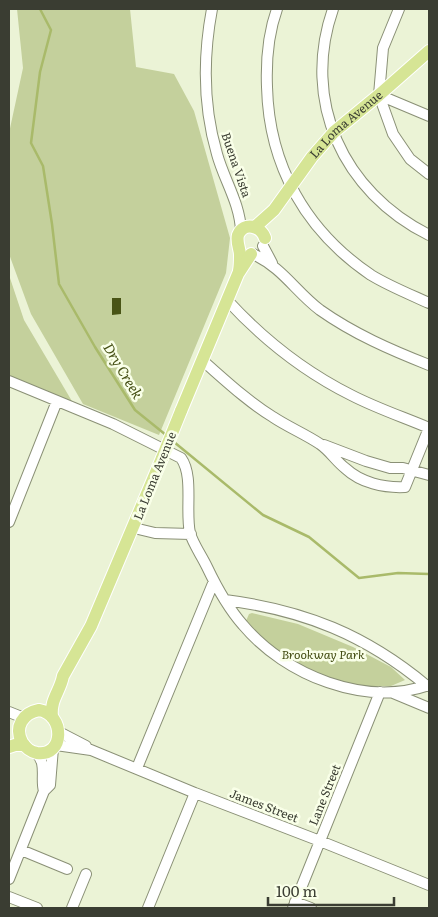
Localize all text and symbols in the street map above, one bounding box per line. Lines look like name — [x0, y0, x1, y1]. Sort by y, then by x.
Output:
street label: La Loma Avenue — [305, 86, 386, 162]
street label: Buena Vista — [217, 130, 257, 200]
water label: Dry Creek — [99, 339, 149, 403]
street label: La Loma Avenue — [128, 429, 180, 522]
park label: Brookway Park — [281, 645, 365, 663]
street label: Lane Street — [304, 761, 345, 828]
street label: James Street — [227, 784, 301, 826]
scale bar — [268, 874, 394, 906]
text: 100 m — [276, 879, 317, 902]

